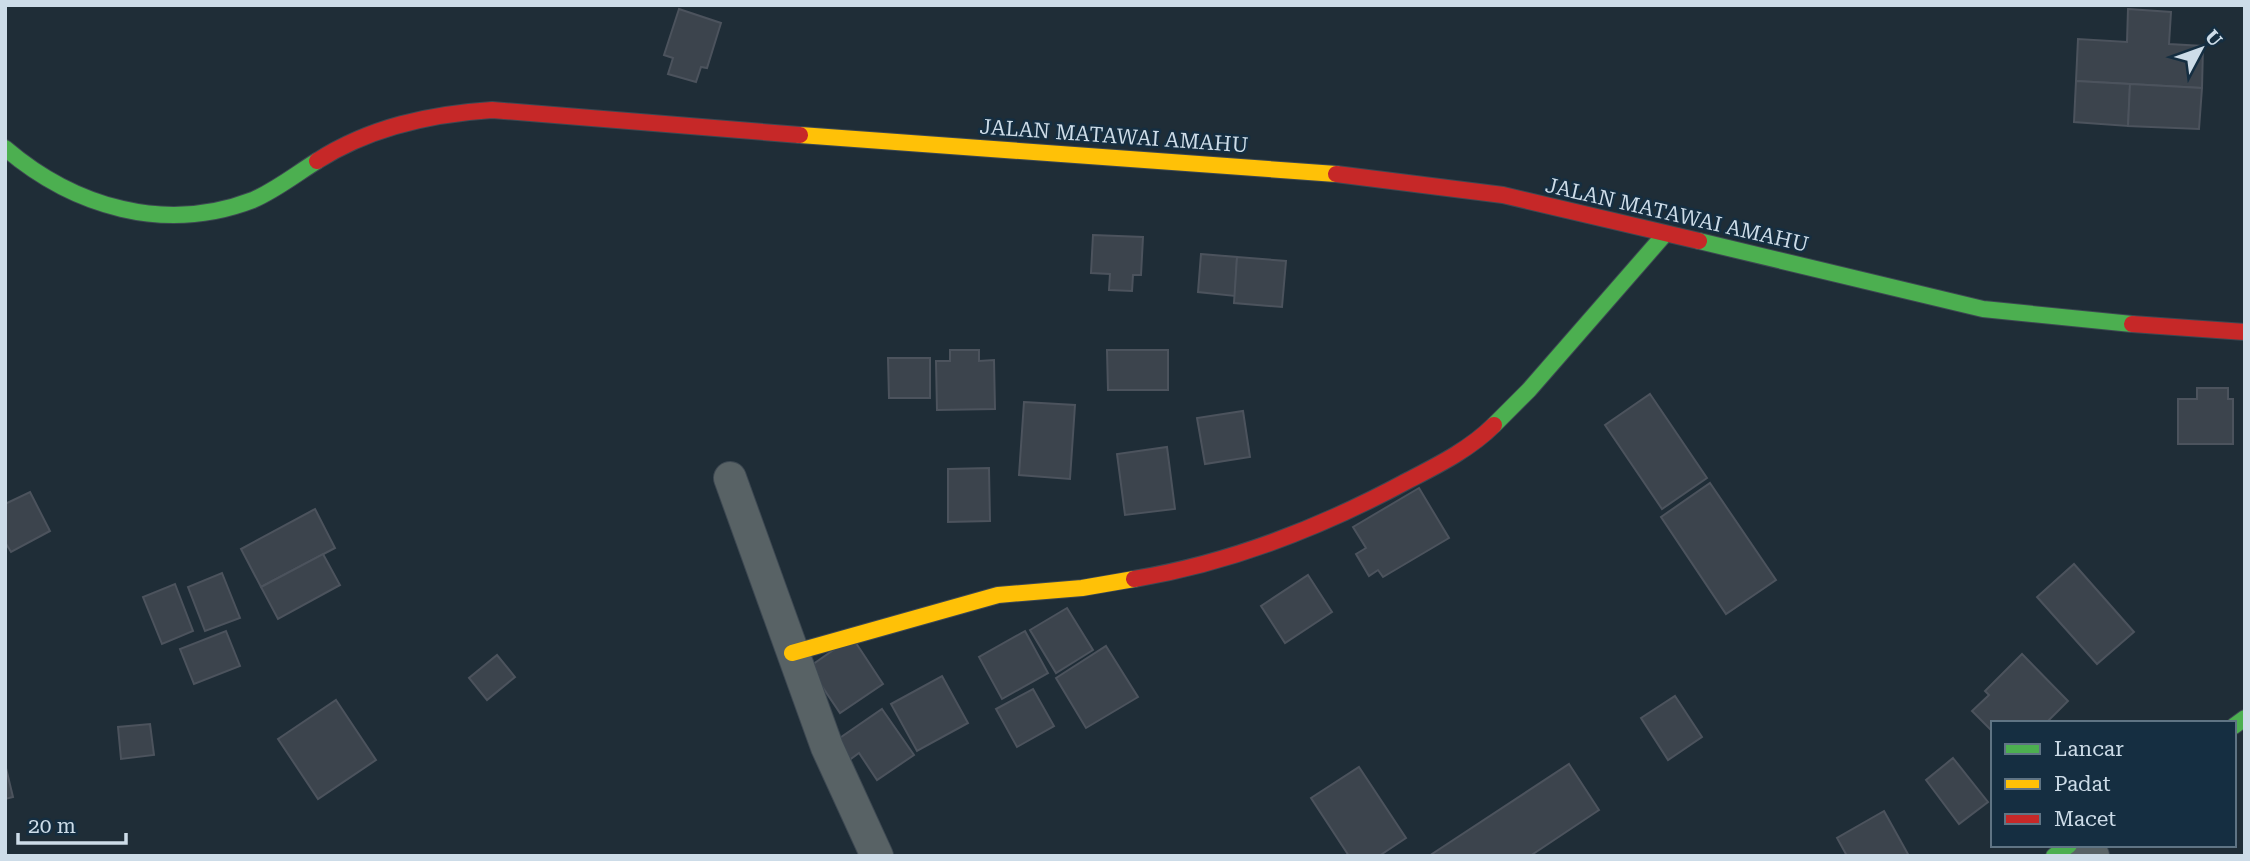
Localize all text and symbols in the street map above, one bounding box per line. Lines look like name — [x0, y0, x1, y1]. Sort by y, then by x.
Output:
north arrow — [2166, 14, 2236, 84]
text: U — [2200, 25, 2227, 52]
street label: JALAN MATAWAI AMAHU — [979, 115, 1249, 157]
street label: JALAN MATAWAI AMAHU — [1543, 173, 1811, 257]
legend — [1991, 721, 2236, 847]
text: Lancar — [2054, 737, 2124, 761]
text: Padat — [2054, 772, 2111, 796]
scale bar — [18, 802, 126, 846]
text: Macet — [2054, 807, 2116, 831]
text: 20 m — [28, 814, 76, 838]

